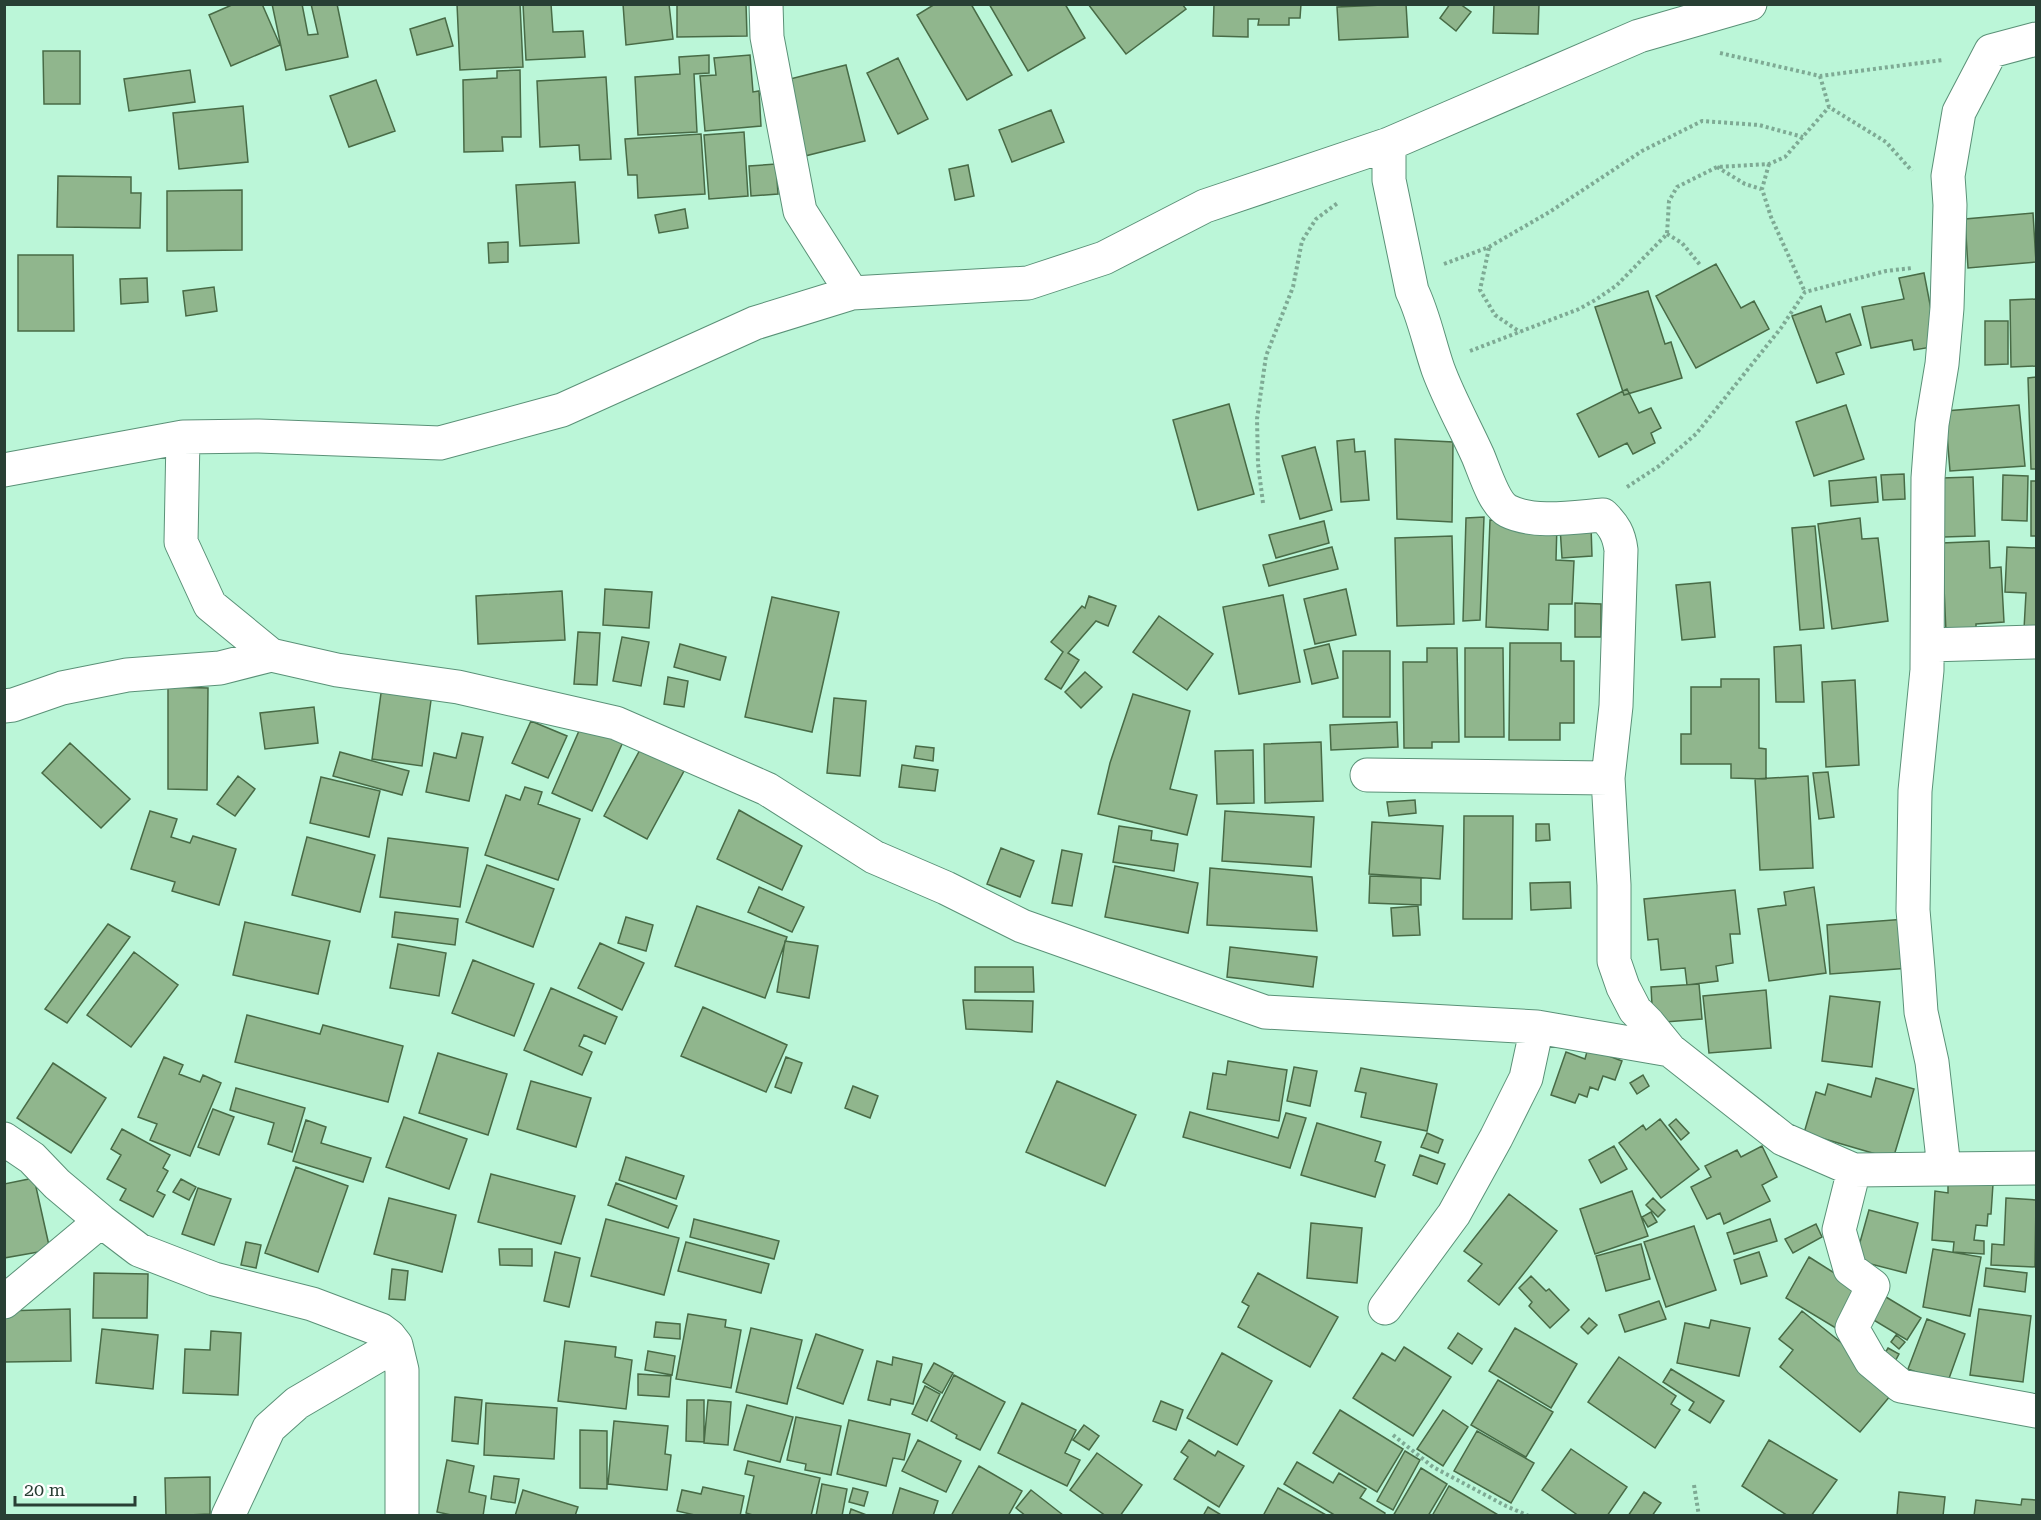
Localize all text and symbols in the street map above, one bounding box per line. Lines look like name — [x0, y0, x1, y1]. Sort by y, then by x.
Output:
scale bar — [15, 1469, 135, 1507]
text: 20 m — [24, 1479, 65, 1500]

